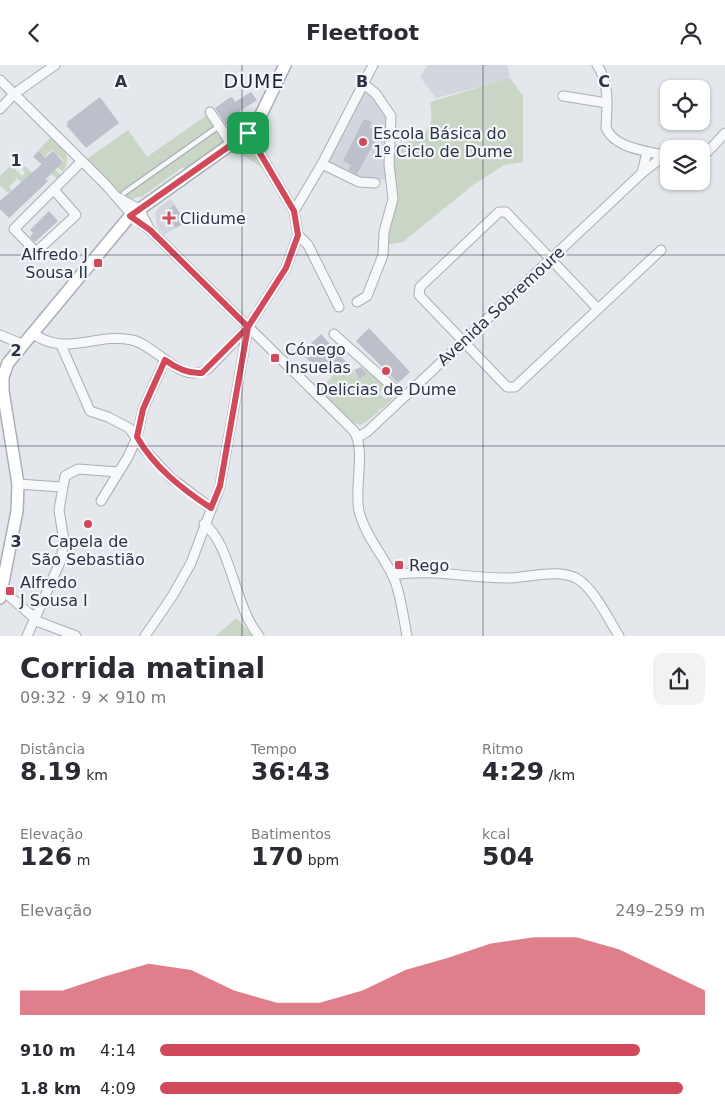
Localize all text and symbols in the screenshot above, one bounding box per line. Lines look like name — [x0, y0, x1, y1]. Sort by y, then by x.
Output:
icon: back — [20, 19, 48, 47]
icon: person — [677, 19, 705, 47]
text: Fleetfoot — [306, 20, 419, 45]
district label: DUME — [224, 70, 284, 92]
text: A — [115, 72, 128, 91]
text: B — [356, 72, 368, 91]
text: C — [598, 72, 610, 91]
map controls — [660, 80, 710, 190]
button: locate — [660, 80, 710, 130]
pin — [227, 112, 269, 154]
icon: arrive — [234, 119, 262, 147]
place label: Escola Básica do 1º Ciclo de Dume — [373, 124, 513, 161]
marker: Escola Básica do 1º Ciclo de Dume — [357, 136, 369, 148]
button: layers — [660, 140, 710, 190]
text: 1 — [10, 151, 22, 170]
place label: Clidume — [180, 209, 246, 228]
marker: Clidume — [162, 211, 176, 225]
street label: Avenida Sobremoure — [434, 242, 568, 370]
place label: Alfredo J Sousa II — [21, 245, 88, 282]
marker: Alfredo J Sousa II — [92, 257, 104, 269]
place label: Cónego Insuelas — [285, 340, 351, 377]
text: 2 — [10, 341, 22, 360]
marker: Cónego Insuelas — [269, 352, 281, 364]
marker: Delicias de Dume — [380, 365, 392, 377]
place label: Delicias de Dume — [316, 380, 456, 399]
marker: Capela de São Sebastião — [82, 518, 94, 530]
text: 3 — [10, 532, 22, 551]
place label: Capela de São Sebastião — [31, 532, 145, 569]
place label: Rego — [409, 556, 449, 575]
marker: Rego — [393, 559, 405, 571]
place label: Alfredo J Sousa I — [19, 573, 88, 610]
marker: Alfredo J Sousa I — [4, 585, 16, 597]
text: Corrida matinal — [20, 652, 265, 685]
button: share — [653, 653, 705, 705]
text: 09:32 · 9 × 910 m — [20, 688, 166, 707]
text: Distância — [20, 741, 85, 757]
text: Tempo — [251, 741, 297, 757]
text: Ritmo — [482, 741, 523, 757]
text: 8.19 — [20, 757, 82, 786]
text: 36:43 — [251, 757, 331, 786]
text: 4:29 — [482, 757, 544, 786]
text: km — [82, 767, 108, 783]
text: /km — [544, 767, 575, 783]
text: Elevação — [20, 826, 83, 842]
text: Batimentos — [251, 826, 331, 842]
text: kcal — [482, 826, 510, 842]
text: 126 — [20, 842, 72, 871]
text: 170 — [251, 842, 303, 871]
text: 504 — [482, 842, 534, 871]
text: m — [72, 852, 90, 868]
text: bpm — [303, 852, 339, 868]
text: Elevação — [20, 901, 92, 920]
text: 249–259 m — [615, 901, 705, 920]
text: 910 m — [20, 1041, 76, 1060]
text: 4:14 — [100, 1041, 136, 1060]
text: 1.8 km — [20, 1079, 81, 1098]
text: 4:09 — [100, 1079, 136, 1098]

